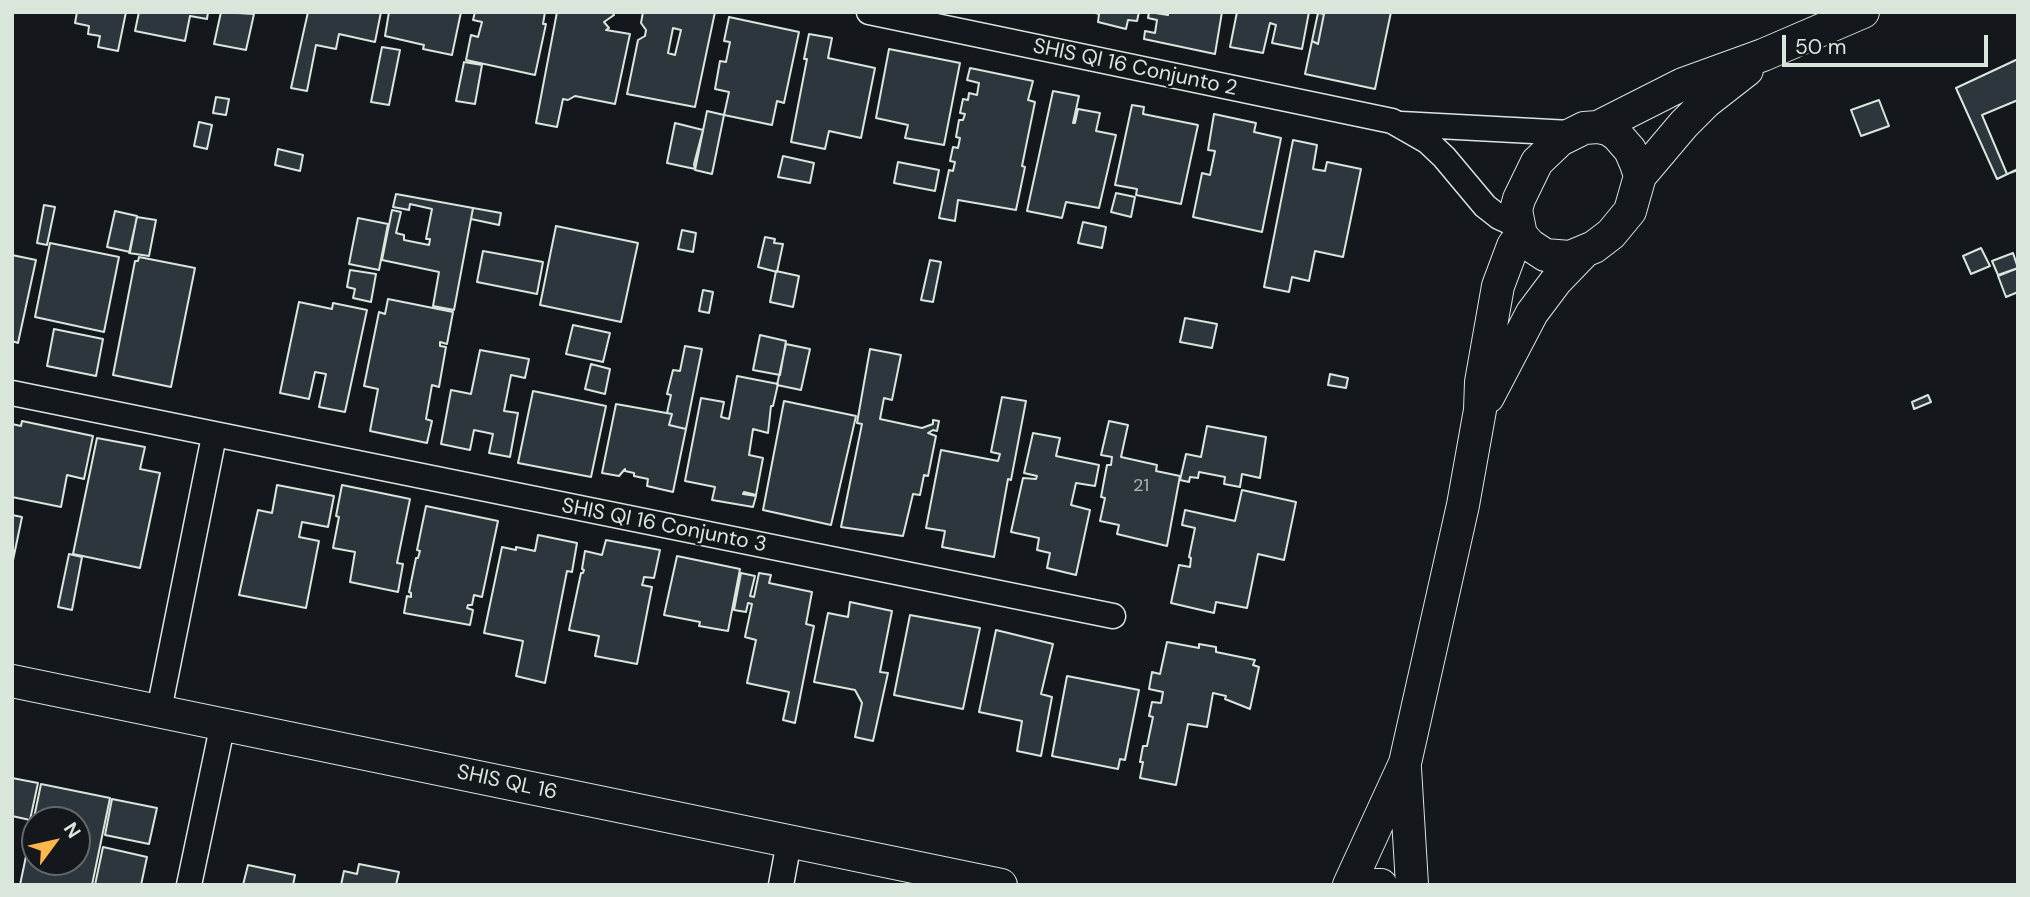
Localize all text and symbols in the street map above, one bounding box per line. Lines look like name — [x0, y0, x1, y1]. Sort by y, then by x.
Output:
scale bar — [1785, 21, 1992, 65]
text: 50 m — [1795, 33, 1846, 61]
street label: SHIS QI 16 Conjunto 2 — [1031, 34, 1239, 102]
house number: 21 — [1133, 475, 1149, 497]
street label: SHIS QI 16 Conjunto 3 — [559, 494, 769, 558]
street label: SHIS QL 16 — [455, 760, 559, 806]
north arrow — [21, 806, 91, 876]
text: N — [58, 818, 87, 843]

